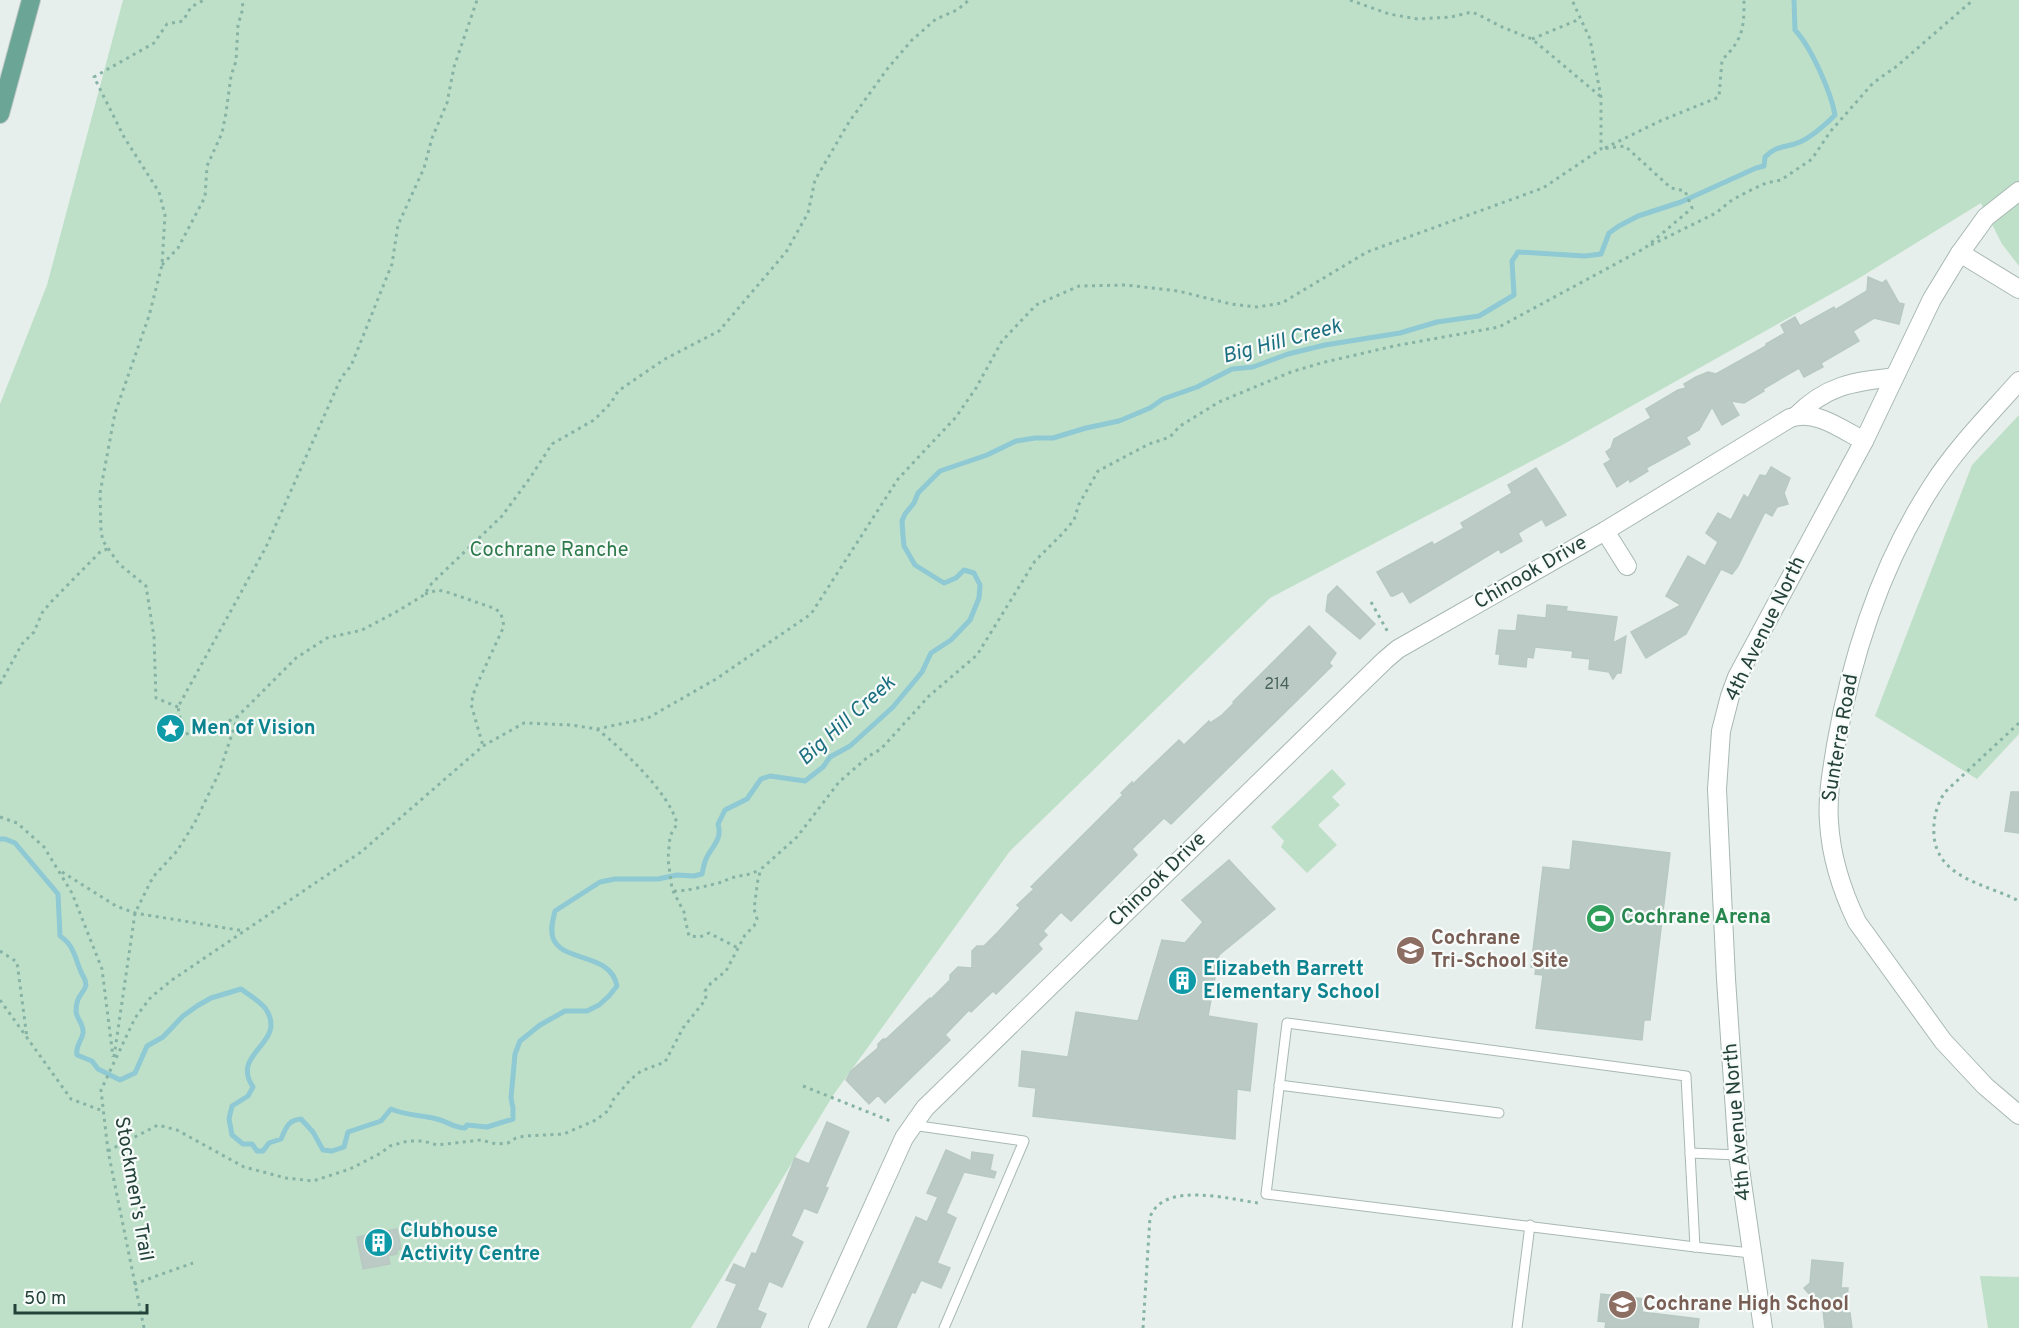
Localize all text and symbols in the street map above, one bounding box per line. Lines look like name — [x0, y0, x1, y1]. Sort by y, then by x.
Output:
water label: Big Hill Creek — [1220, 313, 1345, 371]
street label: Chinook Drive — [1470, 530, 1592, 616]
park label: Cochrane Ranche — [470, 538, 628, 564]
street label: 4th Avenue North — [1720, 552, 1812, 706]
water label: Big Hill Creek — [793, 670, 902, 772]
street label: Sunterra Road — [1817, 672, 1865, 804]
house number: 214 — [1264, 675, 1290, 695]
place icon: Men of Vision — [154, 713, 186, 745]
place label: Men of Vision — [191, 716, 316, 742]
street label: Chinook Drive — [1104, 827, 1212, 933]
sports icon: Cochrane Arena — [1584, 902, 1616, 934]
place label: Cochrane Arena — [1621, 905, 1771, 931]
place label: Cochrane Tri-School Site — [1431, 926, 1569, 975]
school or university icon: Cochrane Tri-School Site — [1394, 934, 1426, 966]
place label: Elizabeth Barrett Elementary School — [1203, 957, 1380, 1006]
building icon: Elizabeth Barrett Elementary School — [1166, 965, 1198, 997]
street label: 4th Avenue North — [1718, 1042, 1758, 1202]
street label: Stockmen's Trail — [107, 1115, 159, 1263]
place label: Clubhouse Activity Centre — [400, 1219, 540, 1268]
building icon: Clubhouse Activity Centre — [363, 1227, 395, 1259]
scale bar — [15, 1277, 147, 1315]
text: 50 m — [24, 1288, 66, 1311]
school or university icon: Cochrane High School — [1606, 1289, 1638, 1321]
place label: Cochrane High School — [1643, 1292, 1849, 1318]

